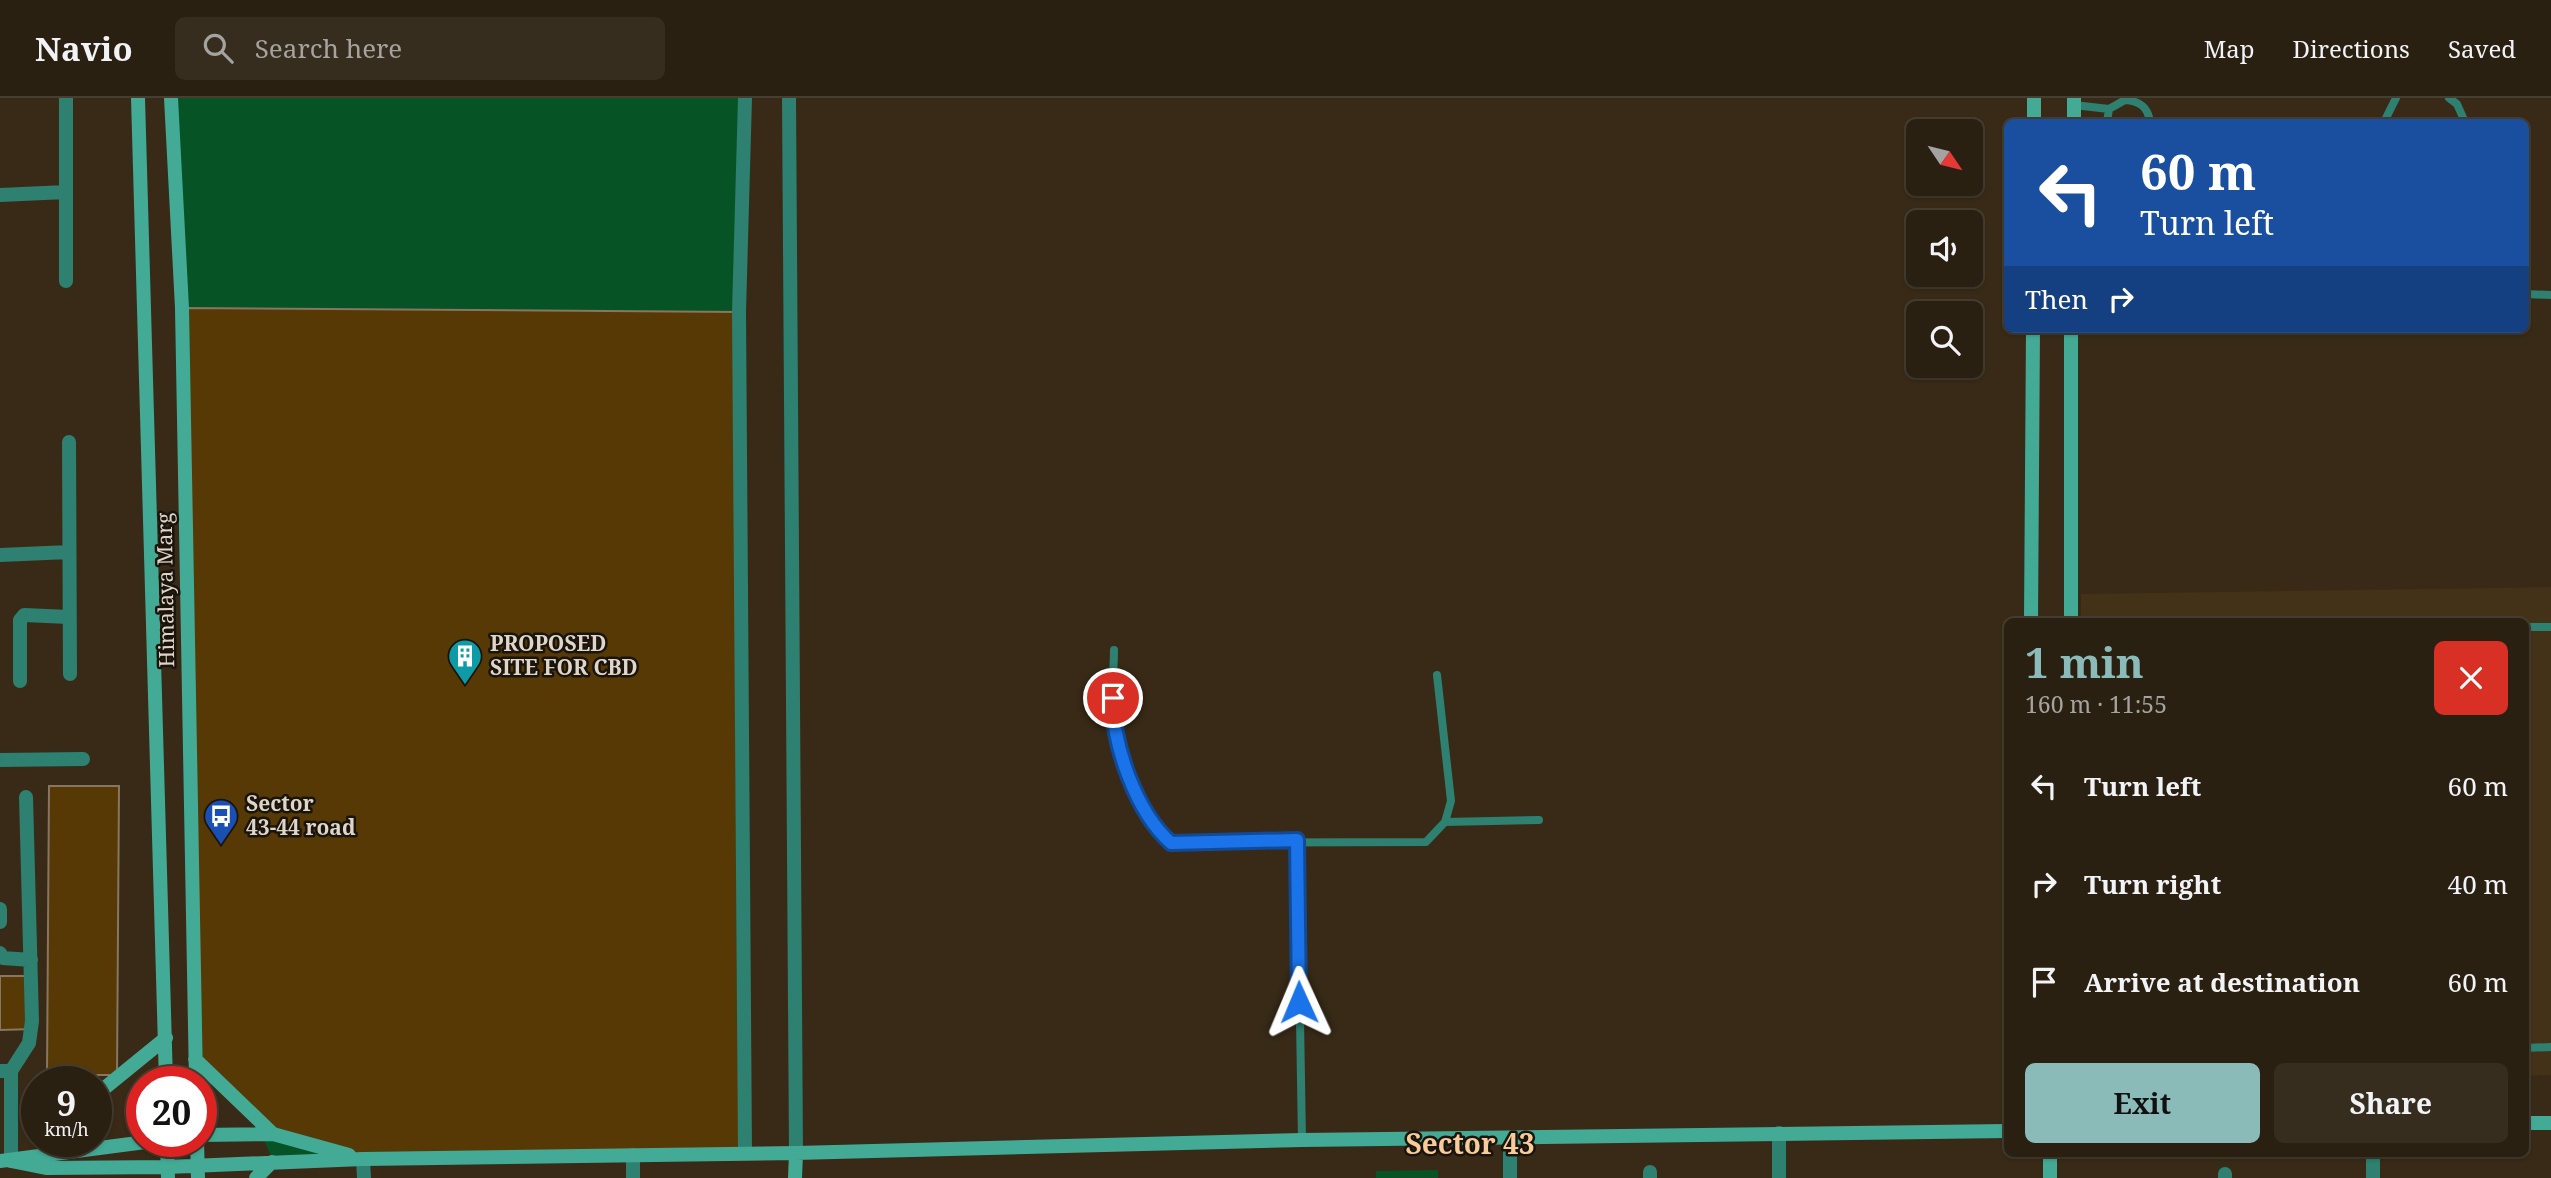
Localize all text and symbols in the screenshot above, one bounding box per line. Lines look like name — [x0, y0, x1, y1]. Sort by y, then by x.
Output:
search box — [175, 17, 665, 80]
text: Navio — [35, 26, 133, 71]
icon: search — [199, 29, 237, 67]
text: Search here — [255, 30, 402, 66]
text: Map — [2204, 32, 2255, 65]
text: Directions — [2293, 32, 2410, 65]
text: Saved — [2448, 32, 2516, 65]
north arrow — [1906, 119, 1983, 196]
map controls — [1906, 119, 1983, 378]
text: 60 m — [2140, 138, 2256, 204]
icon: left — [2025, 147, 2116, 238]
text: Turn left — [2140, 201, 2274, 244]
button: sound — [1906, 210, 1983, 287]
icon: right — [2102, 280, 2140, 318]
text: Then — [2025, 281, 2088, 317]
button: search — [1906, 301, 1983, 378]
street label: Himalaya Marg — [150, 512, 180, 668]
place label: PROPOSED SITE FOR CBD — [490, 629, 638, 681]
text: 1 min — [2025, 633, 2144, 690]
building icon: PROPOSED SITE FOR CBD — [446, 637, 484, 686]
button: close — [2434, 641, 2508, 715]
pin — [1083, 668, 1143, 728]
icon: arrive — [1094, 679, 1132, 717]
text: 160 m · 11:55 — [2025, 688, 2167, 720]
icon: left — [2025, 767, 2063, 805]
text: Turn left — [2084, 768, 2201, 804]
text: 60 m — [2448, 768, 2508, 804]
place label: Sector 43-44 road — [246, 789, 356, 841]
bus stop icon: Sector 43-44 road — [202, 797, 240, 846]
icon: right — [2025, 865, 2063, 903]
text: Turn right — [2084, 866, 2221, 902]
text: 40 m — [2448, 866, 2508, 902]
icon: arrive — [2025, 963, 2063, 1001]
text: Arrive at destination — [2084, 964, 2360, 1000]
text: 60 m — [2448, 964, 2508, 1000]
position arrow — [1262, 965, 1336, 1039]
button: Exit — [2025, 1063, 2260, 1143]
button: Share — [2274, 1063, 2508, 1143]
speed limit sign: 20 — [126, 1066, 217, 1157]
text: 9 — [57, 1079, 76, 1126]
text: km/h — [44, 1117, 89, 1141]
district label: Sector 43 — [1405, 1124, 1535, 1162]

